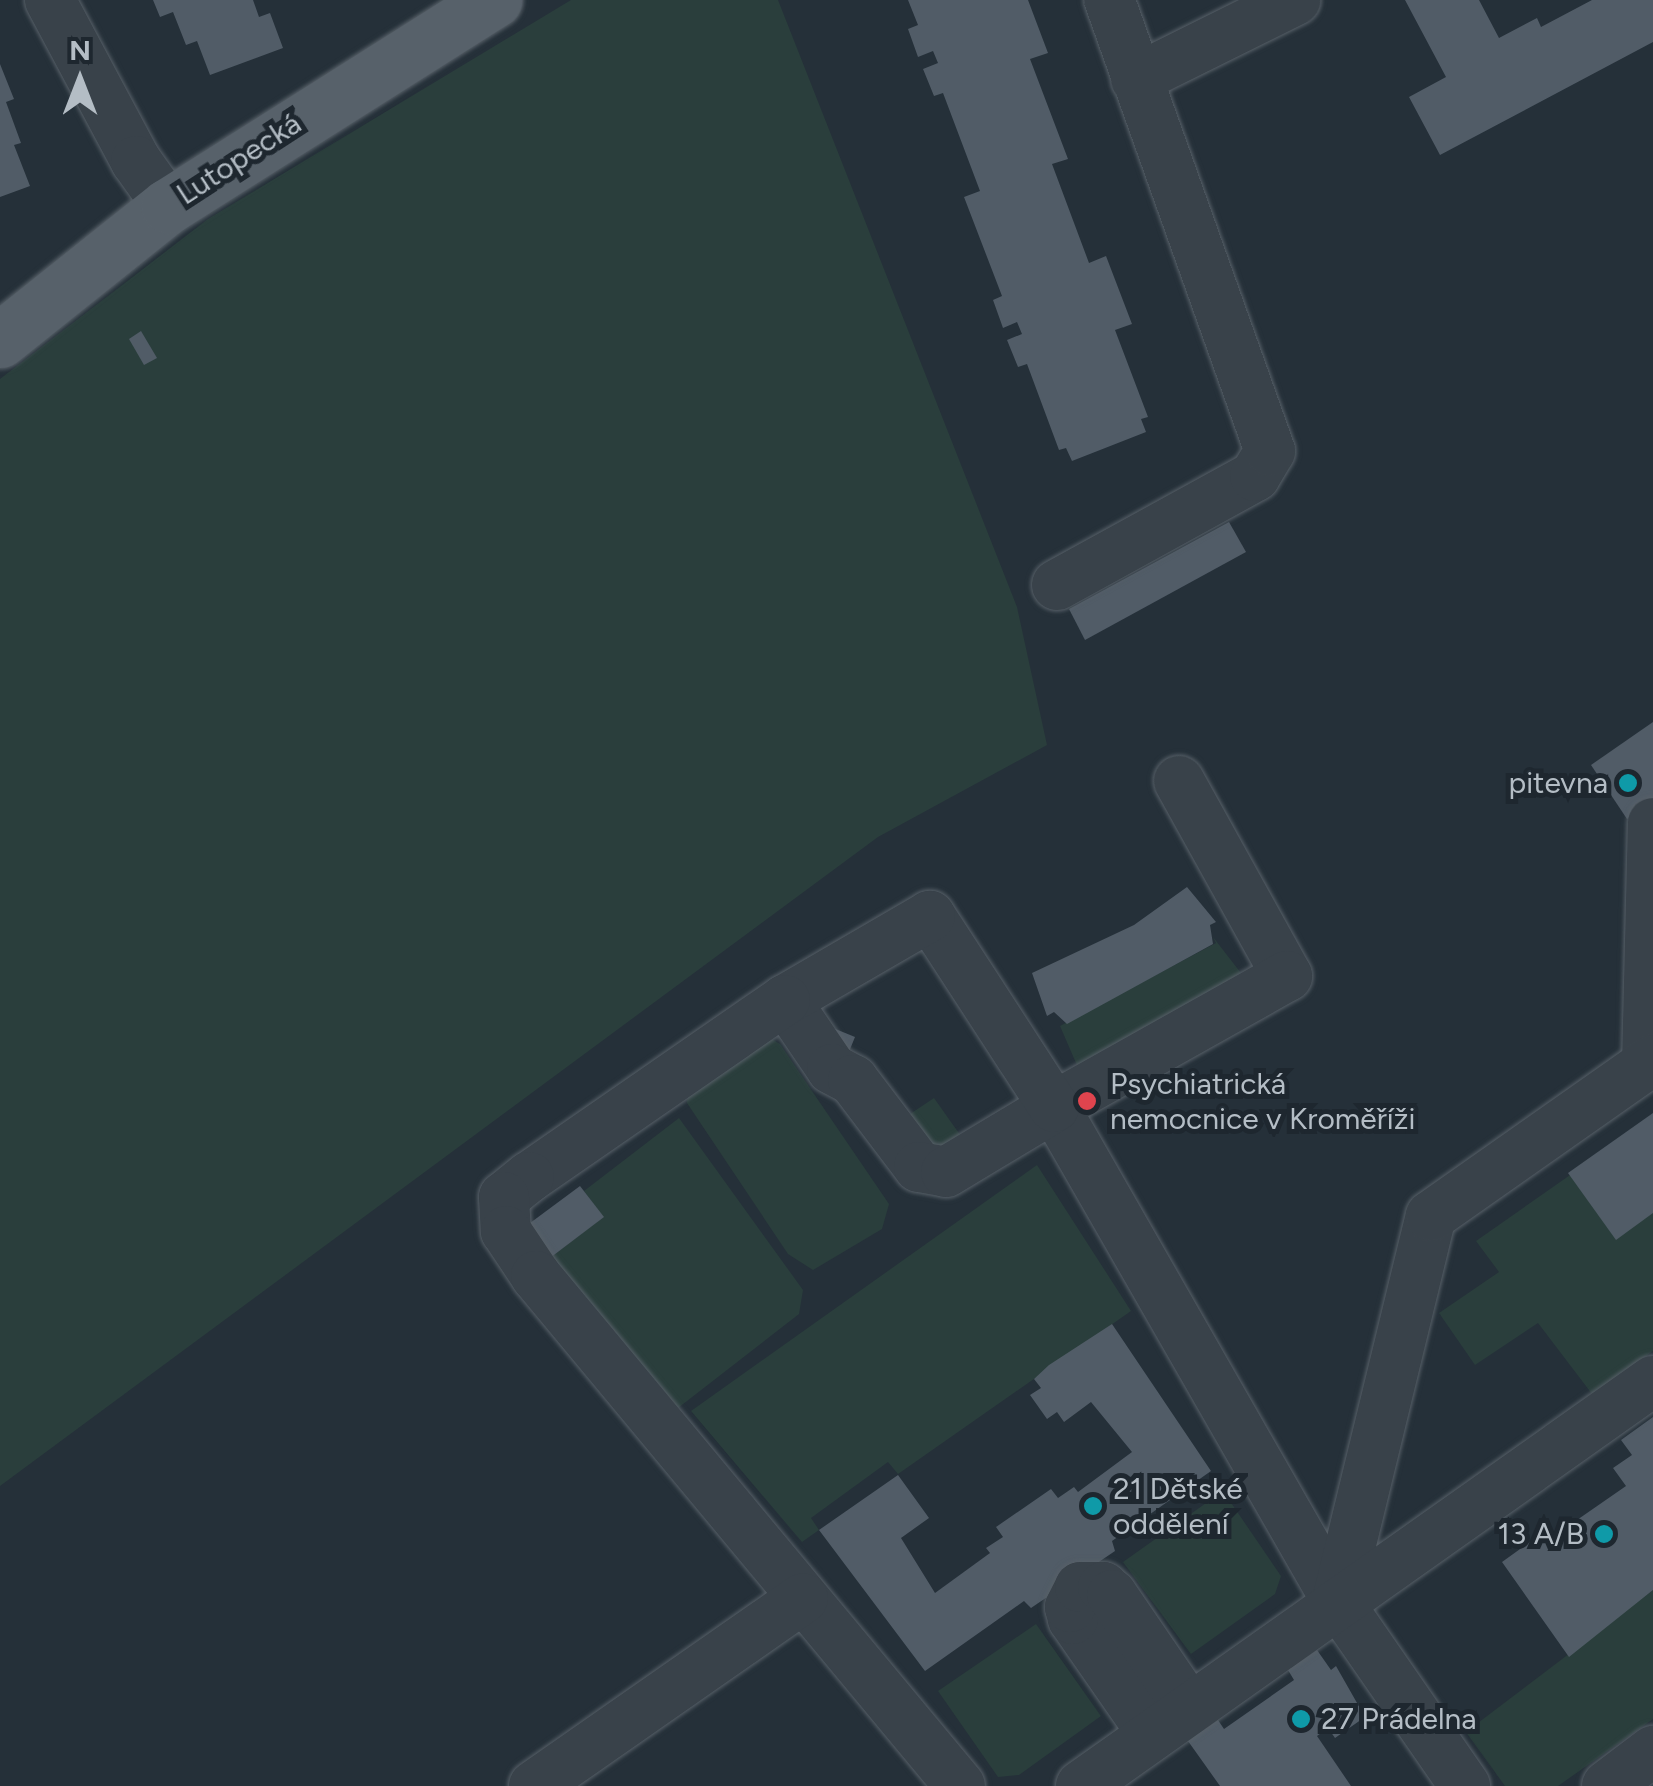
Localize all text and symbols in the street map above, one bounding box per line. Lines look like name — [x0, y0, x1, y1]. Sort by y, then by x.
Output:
north arrow — [30, 30, 130, 130]
text: N — [69, 33, 91, 67]
street label: Lutopecká — [170, 106, 308, 212]
place label: pitevna — [1508, 765, 1608, 801]
marker: pitevna — [1617, 772, 1639, 794]
place label: Psychiatrická nemocnice v Kroměříži — [1110, 1066, 1416, 1136]
marker: Psychiatrická nemocnice v Kroměříži — [1074, 1088, 1100, 1114]
place label: 21 Dětské oddělení — [1113, 1471, 1243, 1542]
marker: 21 Dětské oddělení — [1082, 1495, 1104, 1517]
place label: 13 A/B — [1498, 1516, 1584, 1552]
marker: 13 A/B — [1593, 1523, 1615, 1545]
place label: 27 Prádelna — [1321, 1701, 1477, 1737]
marker: 27 Prádelna — [1290, 1708, 1312, 1730]

